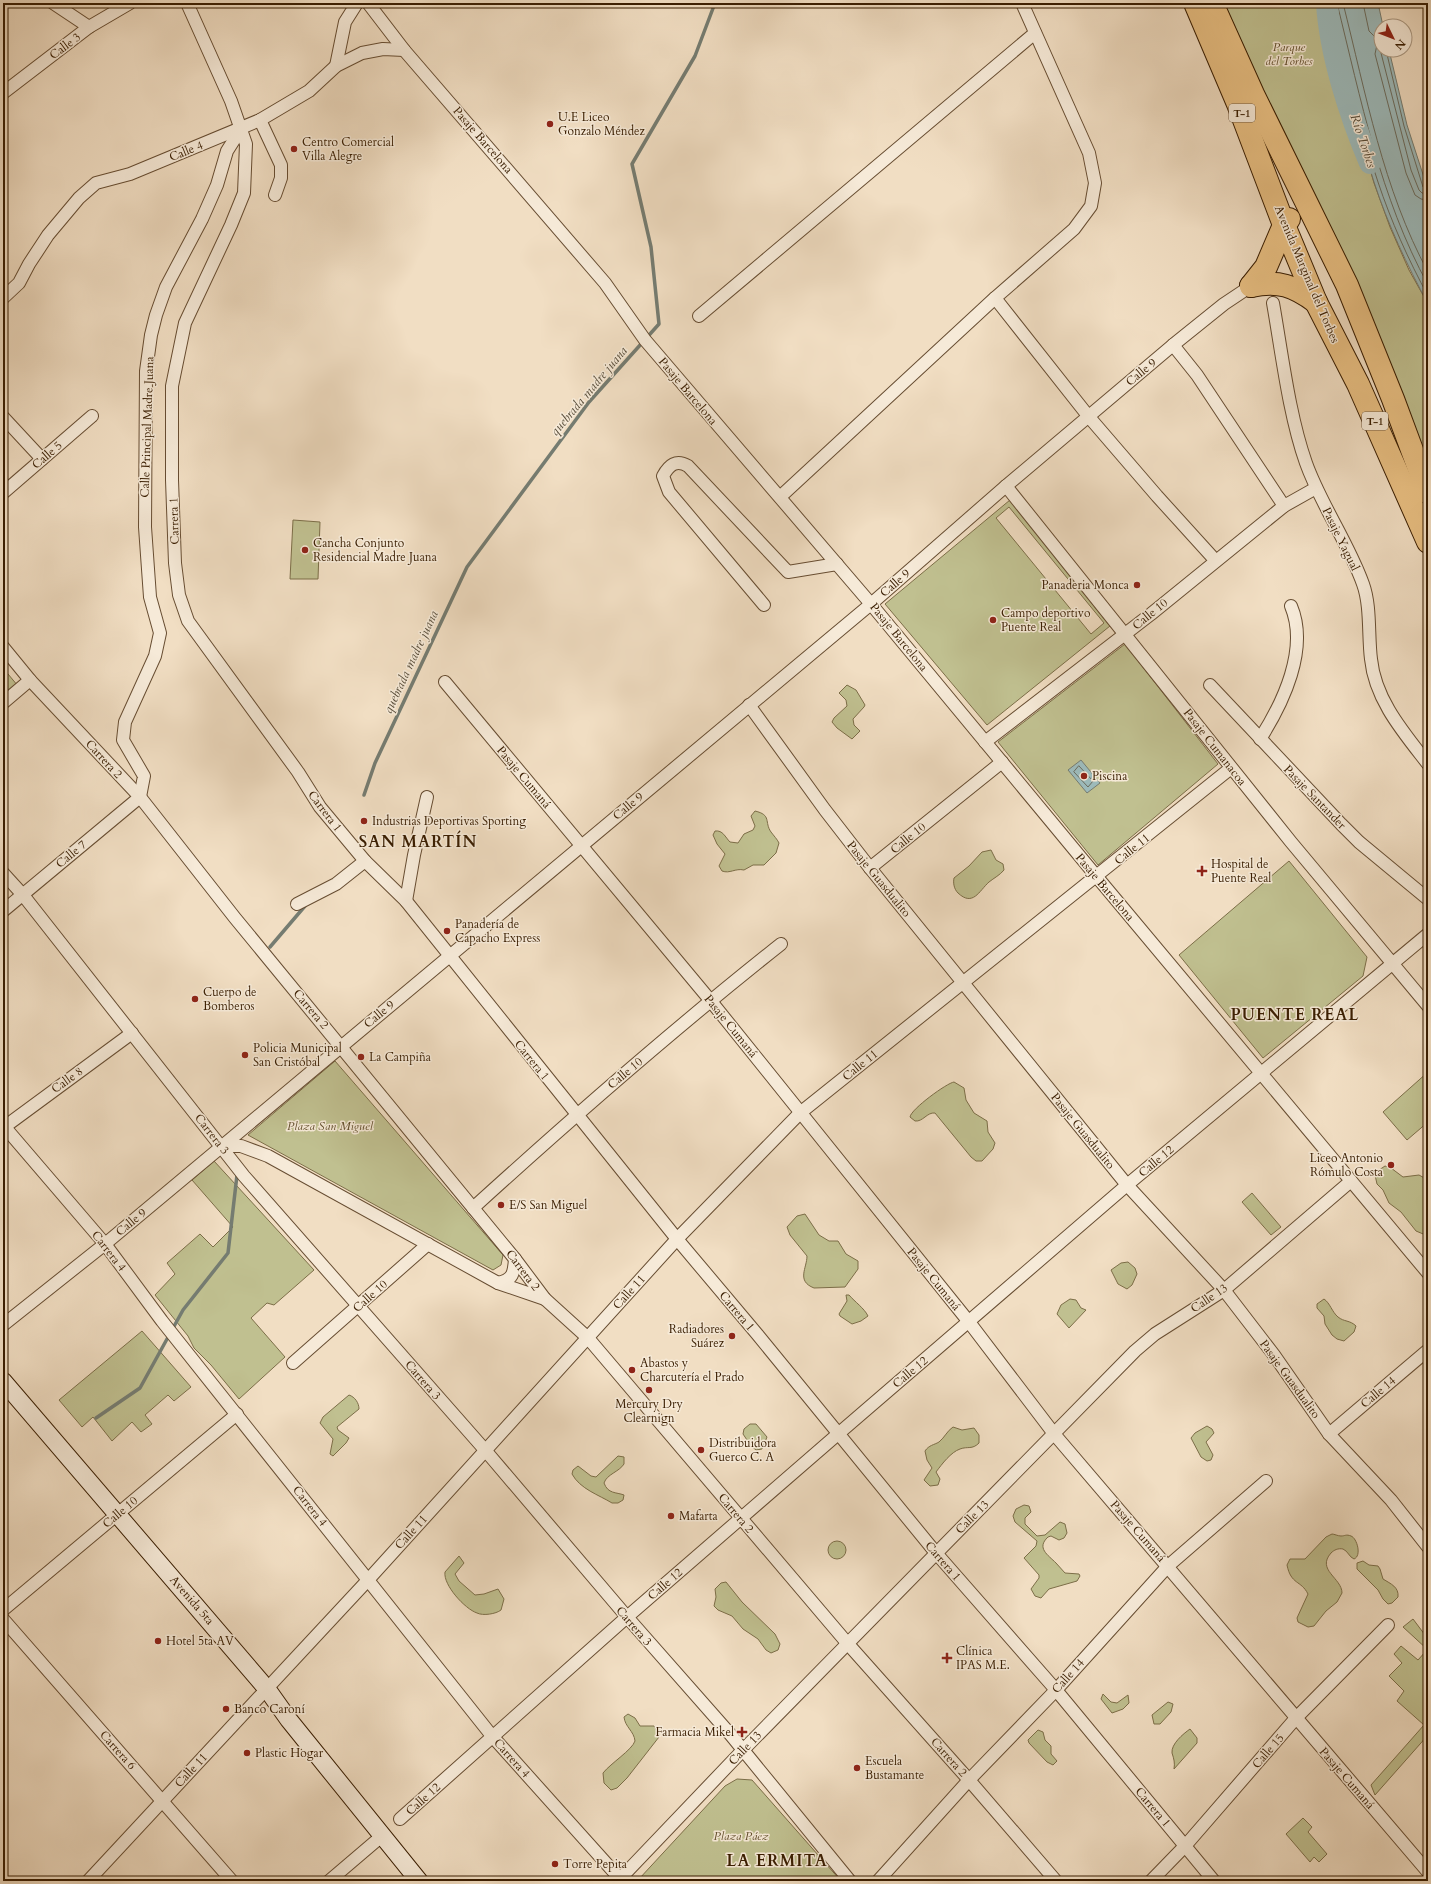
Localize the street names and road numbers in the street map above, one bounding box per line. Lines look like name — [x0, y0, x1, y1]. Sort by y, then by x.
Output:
street label: Calle 3 — [46, 29, 84, 63]
street label: Pasaje Barcelona — [450, 103, 517, 177]
road number: T-1 — [1229, 104, 1255, 122]
street label: Calle 4 — [167, 137, 205, 165]
street label: Avenida Marginal del Torbes — [1271, 203, 1343, 345]
street label: Pasaje Barcelona — [655, 354, 722, 429]
street label: Calle Principal Madre Juana — [137, 355, 157, 498]
street label: Calle 9 — [1122, 355, 1160, 389]
road number: T-1 — [1362, 412, 1388, 430]
street label: Calle 5 — [28, 437, 66, 473]
street label: Carrera 1 — [165, 497, 183, 545]
street label: Pasaje Yagual — [1319, 504, 1363, 574]
street label: Calle 9 — [876, 565, 914, 601]
street label: Calle 10 — [1129, 595, 1171, 633]
street label: Pasaje Barcelona — [866, 599, 932, 675]
street label: Pasaje Cumanacoa — [1180, 705, 1251, 790]
street label: Carrera 2 — [82, 736, 126, 782]
street label: Pasaje Cumaná — [493, 743, 555, 812]
street label: Pasaje Santander — [1280, 761, 1350, 833]
street label: Carrera 1 — [304, 787, 346, 835]
street label: Calle 9 — [609, 789, 647, 823]
street label: Calle 10 — [887, 819, 929, 857]
street label: Calle 11 — [1111, 830, 1153, 868]
street label: Calle 7 — [52, 837, 90, 871]
street label: Pasaje Guasdualito — [843, 838, 915, 921]
street label: Pasaje Barcelona — [1072, 850, 1139, 925]
street label: Carrera 2 — [290, 986, 332, 1032]
street label: Pasaje Cumaná — [701, 991, 762, 1061]
street label: Calle 9 — [360, 997, 398, 1031]
street label: Carrera 1 — [511, 1037, 553, 1083]
street label: Calle 11 — [839, 1046, 881, 1084]
street label: Calle 10 — [604, 1054, 646, 1092]
street label: Calle 8 — [48, 1063, 86, 1097]
street label: Pasaje Guasdualito — [1047, 1090, 1119, 1173]
street label: Carrera 3 — [191, 1110, 233, 1158]
street label: Calle 12 — [1135, 1142, 1177, 1180]
street label: Calle 9 — [112, 1205, 150, 1239]
street label: Carrera 4 — [88, 1227, 130, 1275]
street label: Pasaje Cumaná — [904, 1244, 965, 1314]
street label: Carrera 2 — [502, 1246, 544, 1294]
street label: Calle 11 — [609, 1271, 649, 1313]
street label: Calle 10 — [349, 1276, 391, 1316]
street label: Calle 13 — [1187, 1280, 1231, 1316]
street label: Carrera 1 — [716, 1288, 758, 1334]
street label: Pasaje Guasdualito — [1256, 1336, 1324, 1422]
street label: Calle 12 — [889, 1353, 931, 1391]
street label: Carrera 3 — [401, 1357, 445, 1403]
street label: Calle 14 — [1357, 1373, 1399, 1411]
street label: Carrera 4 — [289, 1482, 331, 1530]
street label: Carrera 2 — [715, 1490, 757, 1536]
street label: Calle 10 — [99, 1493, 141, 1531]
street label: Calle 13 — [952, 1497, 992, 1537]
street label: Pasaje Cumaná — [1107, 1497, 1170, 1566]
street label: Calle 11 — [391, 1511, 431, 1553]
street label: Carrera 1 — [921, 1538, 965, 1584]
street label: Calle 12 — [644, 1564, 686, 1604]
street label: Avenida 5ta — [166, 1572, 218, 1629]
street label: Carrera 3 — [612, 1603, 656, 1649]
street label: Calle 14 — [1048, 1655, 1088, 1697]
street label: Carrera 6 — [96, 1727, 140, 1773]
street label: Calle 13 — [725, 1728, 765, 1768]
street label: Calle 15 — [1248, 1730, 1288, 1772]
street label: Carrera 2 — [927, 1734, 971, 1780]
street label: Carrera 4 — [490, 1735, 534, 1781]
street label: Pasaje Cumaná — [1316, 1744, 1379, 1813]
street label: Calle 11 — [171, 1749, 211, 1791]
street label: Calle 12 — [402, 1779, 444, 1819]
street label: Carrera 1 — [1132, 1784, 1174, 1830]

